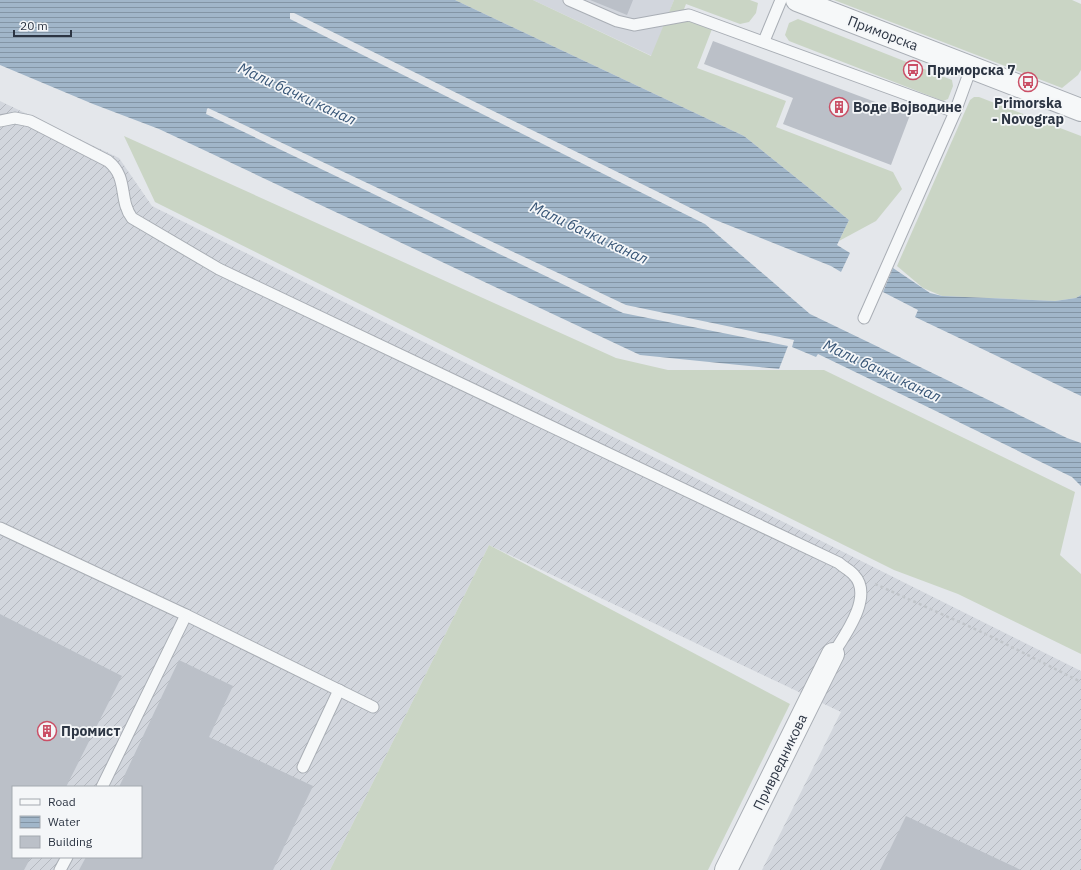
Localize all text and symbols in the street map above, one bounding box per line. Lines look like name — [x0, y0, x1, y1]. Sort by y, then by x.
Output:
street label: Приморска — [845, 11, 921, 55]
scale bar — [14, 12, 71, 38]
text: 20 m — [20, 18, 48, 33]
water label: Мали бачки канал — [235, 58, 359, 129]
bus stop icon: Приморска 7 — [902, 59, 924, 81]
place label: Приморска 7 — [927, 61, 1016, 79]
bus stop icon: Primorska - Novograp — [1017, 71, 1039, 93]
place label: Primorska - Novograp — [992, 94, 1064, 128]
building icon: Воде Војводине — [828, 96, 850, 118]
place label: Воде Војводине — [853, 98, 962, 116]
water label: Мали бачки канал — [527, 197, 651, 268]
water label: Мали бачки канал — [820, 335, 944, 406]
street label: Привредникова — [749, 710, 811, 813]
building icon: Промист — [36, 720, 58, 742]
place label: Промист — [61, 722, 120, 740]
legend — [12, 786, 142, 858]
text: Road — [48, 794, 76, 809]
text: Water — [48, 814, 81, 829]
text: Building — [48, 834, 93, 849]

